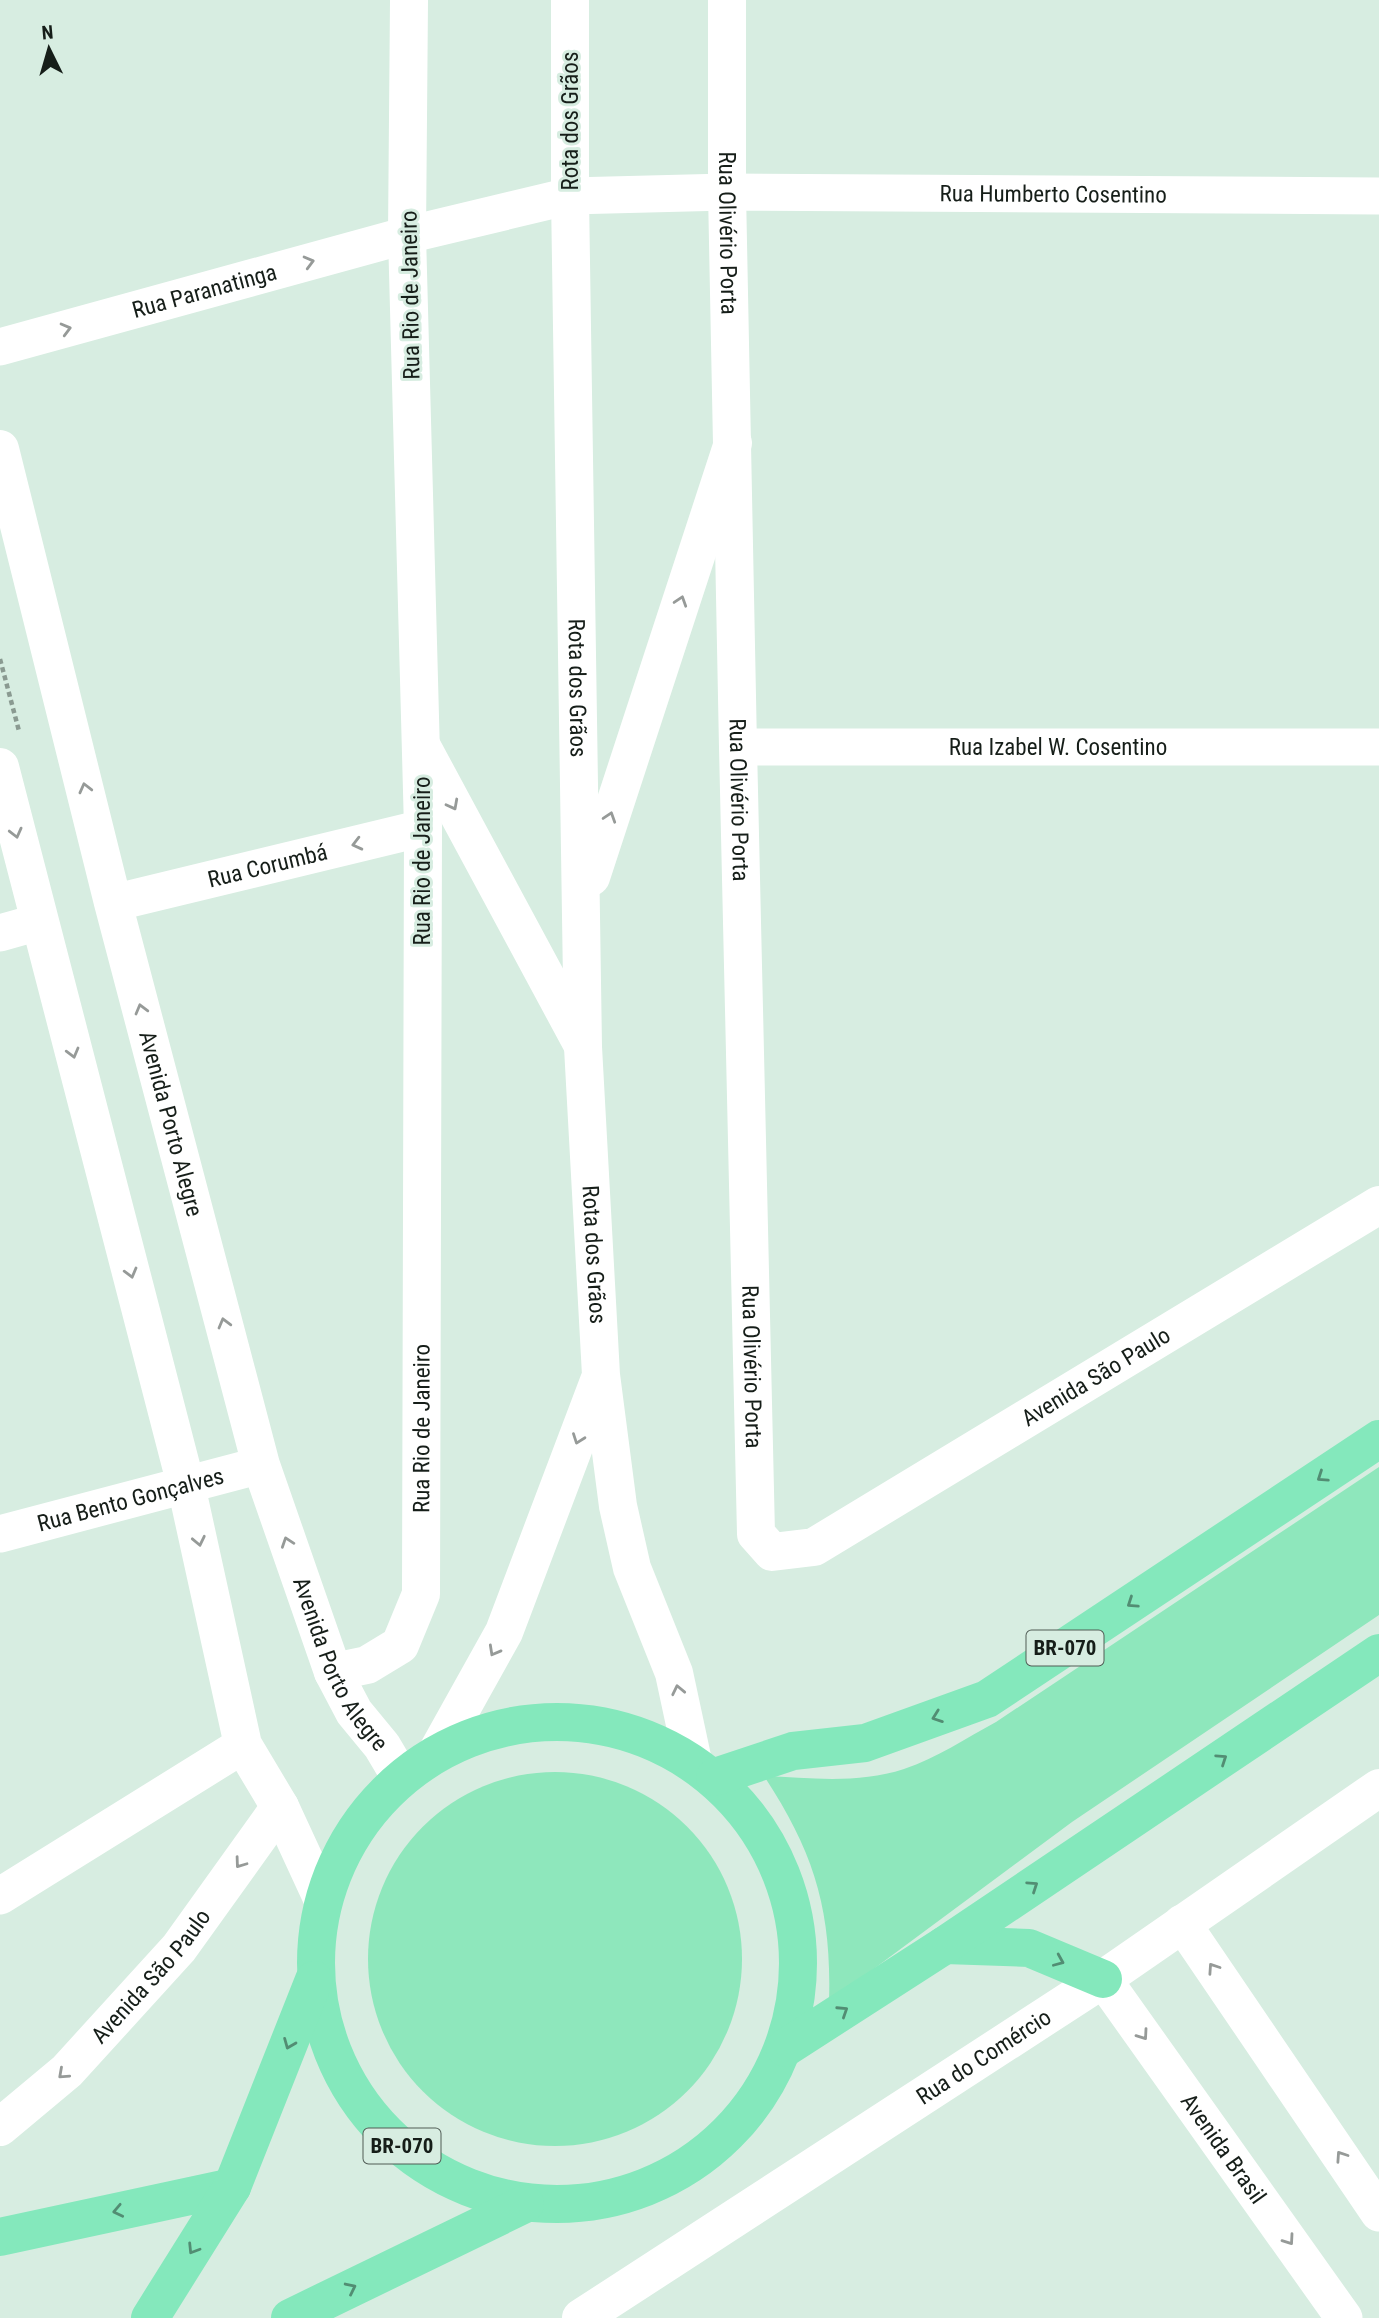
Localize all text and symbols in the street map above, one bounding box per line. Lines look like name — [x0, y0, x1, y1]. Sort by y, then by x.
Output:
north arrow — [14, 14, 84, 84]
text: N — [41, 21, 54, 45]
street label: Rota dos Grãos — [557, 52, 584, 190]
street label: Rua Olivério Porta — [713, 151, 742, 315]
street label: Rua Humberto Cosentino — [939, 180, 1167, 209]
street label: Rua Rio de Janeiro — [396, 210, 425, 380]
one-way arrow — [303, 256, 315, 270]
street label: Rua Paranatinga — [129, 258, 280, 324]
one-way arrow — [60, 322, 72, 337]
one-way arrow — [673, 596, 688, 608]
street label: Rota dos Grãos — [562, 618, 592, 758]
street label: Rua Olivério Porta — [723, 718, 754, 882]
street label: Rua Izabel W. Cosentino — [949, 734, 1167, 761]
street label: Rua Rio de Janeiro — [409, 776, 436, 946]
one-way arrow — [78, 782, 93, 794]
one-way arrow — [445, 798, 459, 810]
one-way arrow — [602, 812, 616, 824]
one-way arrow — [8, 827, 23, 839]
one-way arrow — [351, 836, 363, 850]
street label: Rua Corumbá — [205, 839, 330, 894]
one-way arrow — [135, 1003, 149, 1015]
street label: Avenida Porto Alegre — [133, 1028, 208, 1219]
one-way arrow — [65, 1047, 79, 1059]
street label: Rota dos Grãos — [577, 1185, 611, 1325]
one-way arrow — [123, 1267, 137, 1279]
street label: Rua Olivério Porta — [736, 1285, 767, 1449]
one-way arrow — [218, 1318, 232, 1330]
street label: Avenida São Paulo — [1017, 1322, 1175, 1432]
street label: Rua Rio de Janeiro — [408, 1344, 436, 1513]
one-way arrow — [572, 1433, 586, 1445]
street label: Rua Bento Gonçalves — [34, 1462, 227, 1538]
one-way arrow — [1317, 1469, 1330, 1481]
one-way arrow — [190, 1535, 205, 1547]
one-way arrow — [281, 1536, 295, 1548]
street label: Avenida Porto Alegre — [287, 1574, 393, 1756]
one-way arrow — [1127, 1595, 1140, 1608]
road number: BR-070 — [1026, 1630, 1104, 1666]
one-way arrow — [489, 1643, 502, 1656]
one-way arrow — [671, 1684, 686, 1696]
one-way arrow — [932, 1709, 944, 1723]
one-way arrow — [1214, 1755, 1227, 1767]
one-way arrow — [236, 1855, 248, 1868]
one-way arrow — [1025, 1882, 1038, 1894]
street label: Avenida São Paulo — [86, 1904, 216, 2049]
one-way arrow — [1053, 1952, 1065, 1966]
one-way arrow — [1209, 1963, 1221, 1976]
street label: Rua do Comércio — [912, 2003, 1056, 2110]
one-way arrow — [835, 2006, 848, 2019]
one-way arrow — [1135, 2027, 1147, 2040]
one-way arrow — [284, 2037, 298, 2049]
one-way arrow — [58, 2066, 71, 2078]
street label: Avenida Brasil — [1175, 2089, 1271, 2209]
road number: BR-070 — [364, 2128, 440, 2164]
one-way arrow — [1337, 2151, 1349, 2164]
one-way arrow — [112, 2203, 124, 2218]
one-way arrow — [1281, 2232, 1293, 2245]
one-way arrow — [189, 2241, 202, 2254]
one-way arrow — [344, 2283, 356, 2297]

